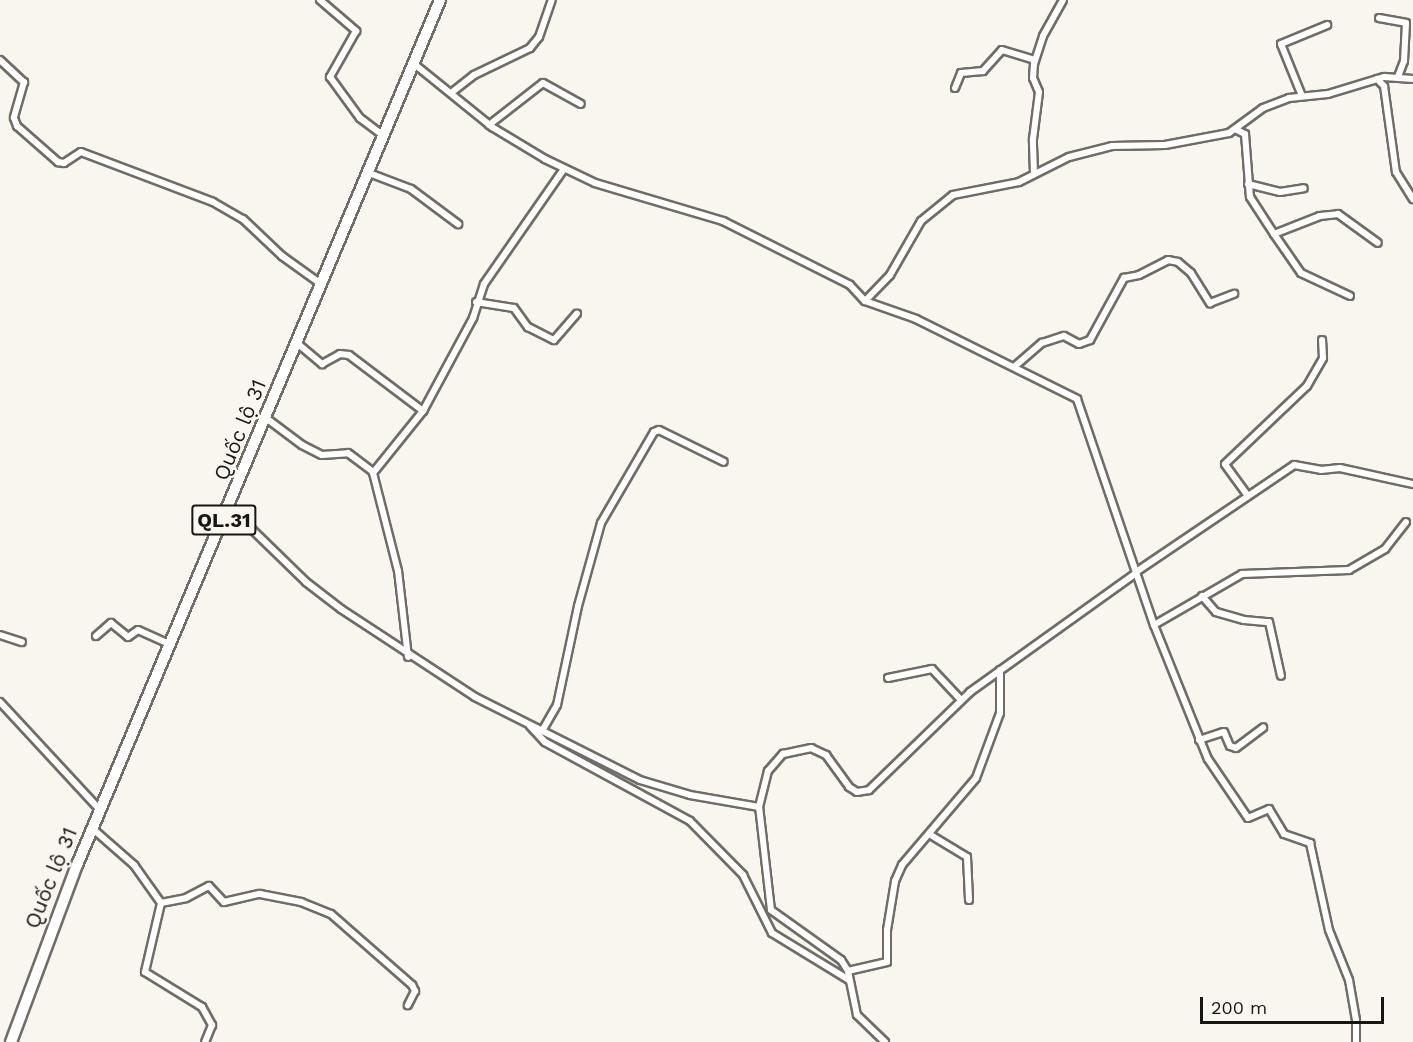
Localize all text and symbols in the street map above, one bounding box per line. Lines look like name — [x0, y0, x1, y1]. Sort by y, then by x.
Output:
street label: Quốc lộ 31 — [208, 376, 272, 484]
road number: QL.31 — [191, 503, 257, 537]
street label: Quốc lộ 31 — [19, 824, 83, 932]
scale bar — [1203, 985, 1388, 1023]
text: 200 m — [1211, 997, 1267, 1018]

